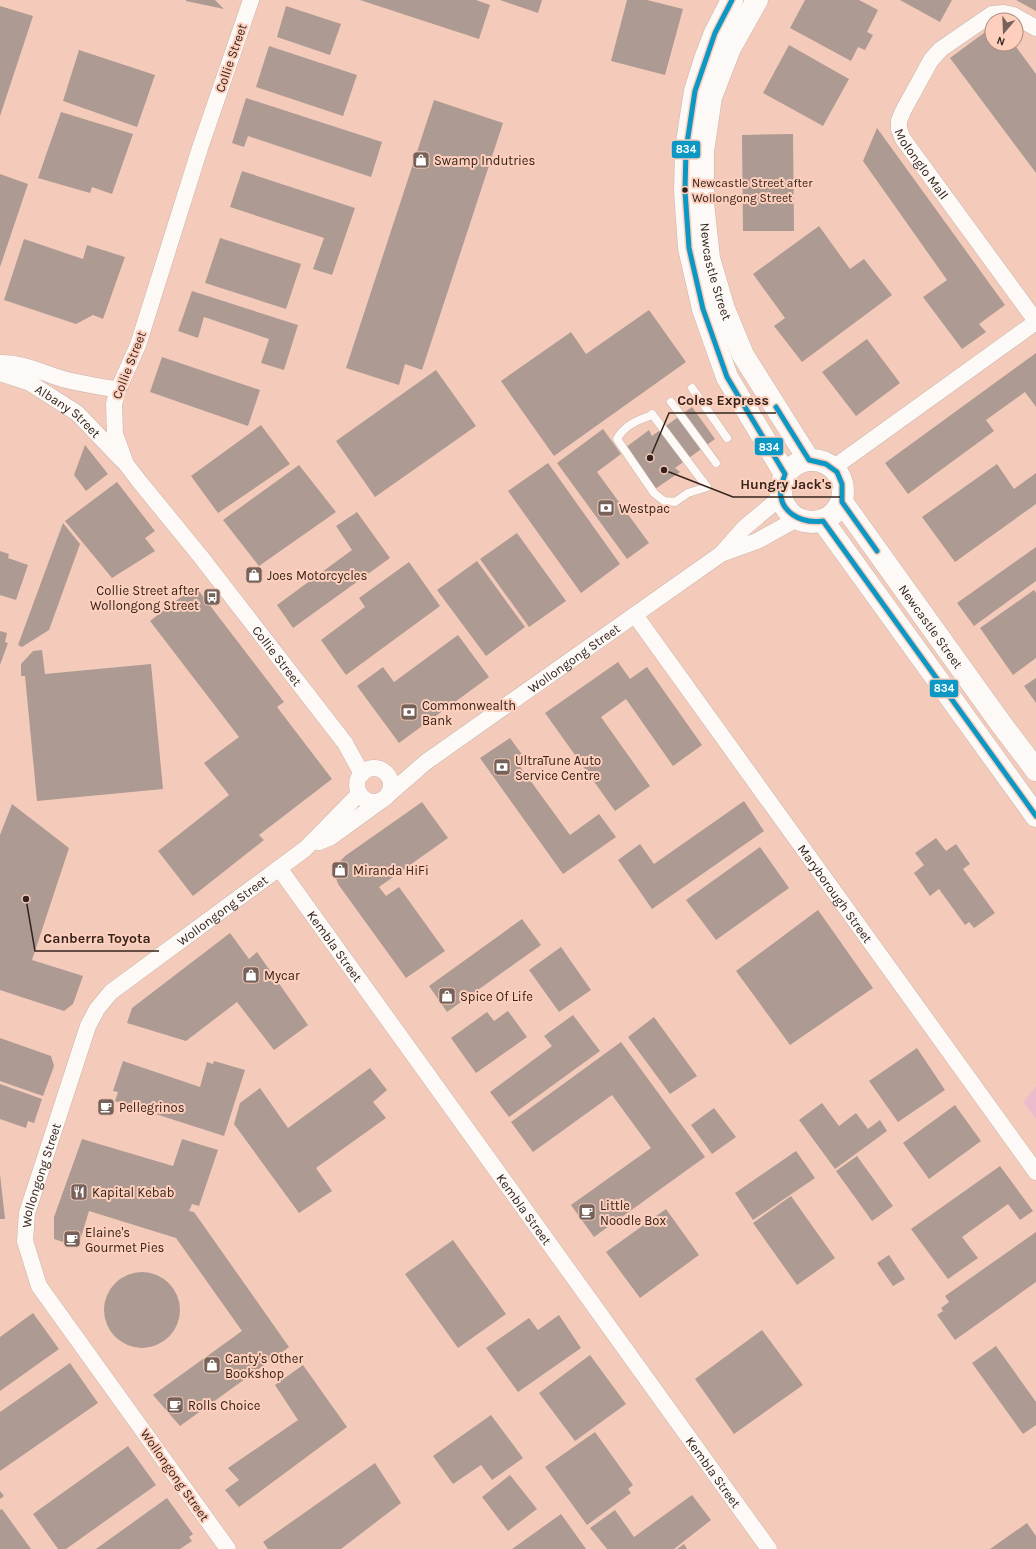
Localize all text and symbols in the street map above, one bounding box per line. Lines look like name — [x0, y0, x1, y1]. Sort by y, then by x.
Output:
north arrow — [984, 12, 1024, 52]
street label: Collie Street — [212, 22, 250, 94]
text: N — [995, 34, 1007, 48]
street label: Molonglo Mall — [892, 126, 952, 202]
line badge: 834 — [671, 140, 701, 159]
text: 834 — [676, 143, 697, 156]
shop icon: Swamp Indutries — [411, 150, 431, 170]
place label: Swamp Indutries — [434, 153, 535, 168]
place label: Newcastle Street after Wollongong Street — [692, 176, 813, 205]
marker: Newcastle Street after Wollongong Street — [680, 185, 690, 195]
street label: Newcastle Street — [698, 222, 735, 322]
street label: Collie Street — [109, 329, 149, 401]
street label: Albany Street — [33, 381, 104, 441]
callout: Coles Express — [669, 387, 776, 413]
text: Coles Express — [677, 392, 769, 409]
line badge: 834 — [754, 437, 784, 456]
text: 834 — [759, 441, 780, 454]
callout: Hungry Jack's — [733, 471, 840, 497]
text: Hungry Jack's — [740, 476, 832, 493]
bank icon: Westpac — [596, 498, 616, 518]
place label: Westpac — [619, 501, 670, 516]
shop icon: Joes Motorcycles — [244, 565, 264, 585]
place label: Joes Motorcycles — [267, 568, 368, 583]
street label: Newcastle Street — [896, 581, 966, 671]
place label: Collie Street after Wollongong Street — [90, 583, 199, 613]
bus stop icon: Collie Street after Wollongong Street — [202, 587, 222, 607]
street label: Wollongong Street — [525, 620, 623, 695]
street label: Collie Street — [249, 623, 305, 689]
line badge: 834 — [929, 679, 959, 698]
text: 834 — [934, 682, 955, 695]
place label: Commonwealth Bank — [422, 698, 516, 728]
bank icon: Commonwealth Bank — [399, 702, 419, 722]
place label: UltraTune Auto Service Centre — [515, 753, 601, 783]
bank icon: UltraTune Auto Service Centre — [492, 757, 512, 777]
street label: Maryborough Street — [795, 841, 876, 946]
shop icon: Miranda HiFi — [330, 860, 350, 880]
place label: Miranda HiFi — [353, 863, 429, 878]
street label: Wollongong Street — [174, 872, 270, 949]
street label: Kembla Street — [304, 907, 366, 985]
callout: Canberra Toyota — [35, 925, 159, 951]
text: Canberra Toyota — [43, 930, 151, 947]
shop icon: Mycar — [241, 965, 261, 985]
place label: Mycar — [264, 968, 300, 983]
shop icon: Spice Of Life — [437, 986, 457, 1006]
place label: Spice Of Life — [460, 989, 533, 1004]
cafe icon: Pellegrinos — [96, 1097, 116, 1117]
place label: Pellegrinos — [119, 1100, 185, 1115]
street label: Wollongong Street — [18, 1121, 63, 1228]
street label: Kembla Street — [494, 1170, 555, 1248]
restaurant icon: Kapital Kebab — [69, 1182, 89, 1202]
place label: Kapital Kebab — [92, 1185, 174, 1200]
place label: Little Noodle Box — [600, 1198, 666, 1228]
cafe icon: Little Noodle Box — [577, 1202, 597, 1222]
place label: Elaine's Gourmet Pies — [85, 1225, 165, 1255]
cafe icon: Elaine's Gourmet Pies — [62, 1229, 82, 1249]
place label: Canty's Other Bookshop — [225, 1351, 303, 1381]
shop icon: Canty's Other Bookshop — [202, 1355, 222, 1375]
cafe icon: Rolls Choice — [165, 1395, 185, 1415]
place label: Rolls Choice — [188, 1398, 261, 1413]
street label: Wollongong Street — [138, 1426, 212, 1524]
street label: Kembla Street — [683, 1433, 744, 1511]

